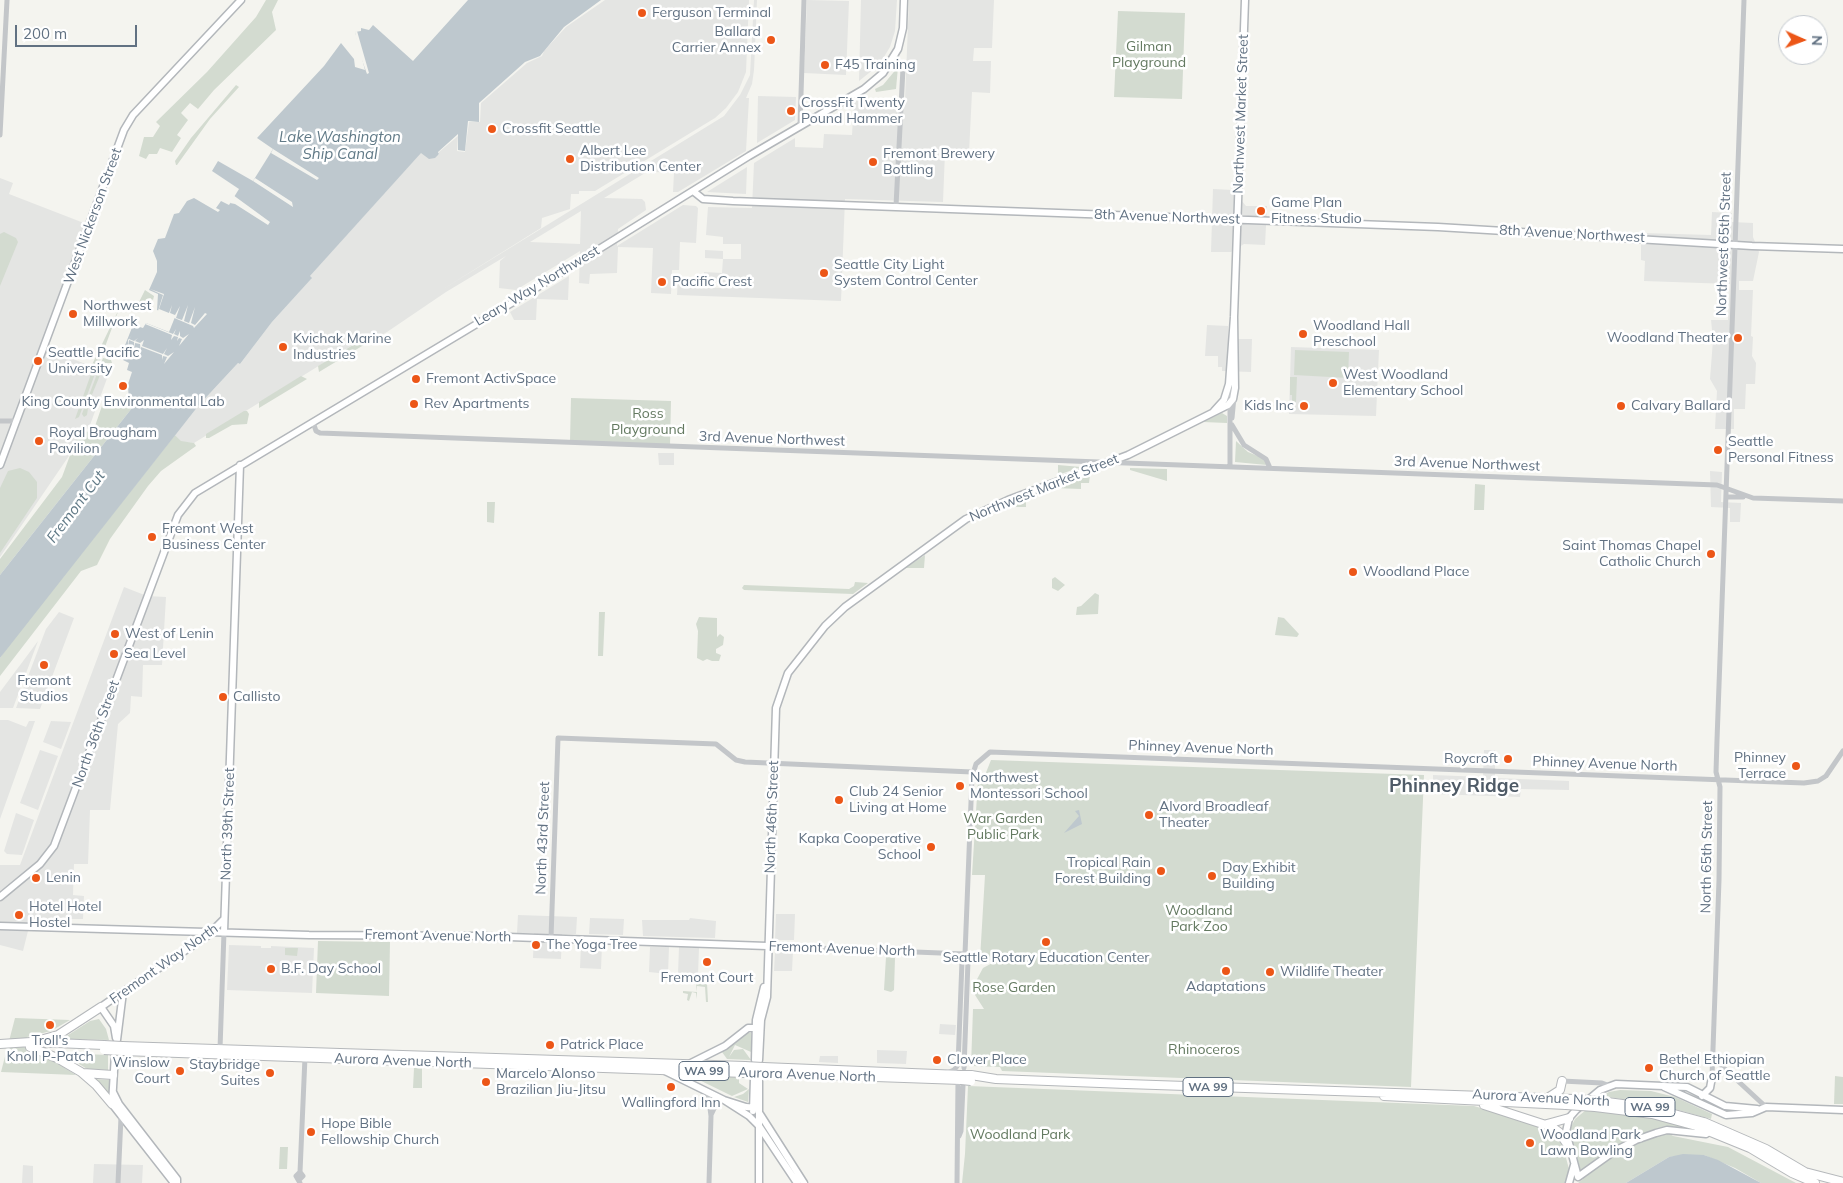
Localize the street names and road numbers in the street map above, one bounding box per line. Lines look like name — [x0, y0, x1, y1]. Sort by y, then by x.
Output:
street label: Northwest Market Street — [1230, 34, 1252, 194]
street label: West Nickerson Street — [61, 146, 125, 286]
street label: Northwest 65th Street — [1713, 172, 1735, 316]
street label: 8th Avenue Northwest — [1094, 206, 1240, 228]
street label: 8th Avenue Northwest — [1499, 222, 1645, 246]
street label: Leary Way Northwest — [471, 242, 603, 330]
street label: 3rd Avenue Northwest — [699, 428, 845, 450]
street label: Northwest Market Street — [967, 450, 1121, 526]
street label: 3rd Avenue Northwest — [1394, 453, 1540, 475]
street label: North 36th Street — [69, 678, 123, 790]
street label: Phinney Avenue North — [1128, 737, 1274, 759]
street label: Phinney Avenue North — [1532, 753, 1678, 775]
street label: North 46th Street — [762, 760, 782, 874]
street label: North 39th Street — [218, 767, 238, 881]
street label: North 43rd Street — [533, 781, 553, 895]
street label: North 65th Street — [1698, 800, 1716, 914]
street label: Fremont Way North — [107, 920, 221, 1008]
street label: Fremont Avenue North — [364, 926, 512, 946]
street label: Fremont Avenue North — [768, 938, 916, 960]
street label: Aurora Avenue North — [334, 1050, 472, 1072]
road number: WA 99 — [679, 1062, 729, 1080]
street label: Aurora Avenue North — [738, 1064, 876, 1086]
road number: WA 99 — [1183, 1078, 1233, 1096]
street label: Aurora Avenue North — [1472, 1086, 1610, 1110]
road number: WA 99 — [1625, 1098, 1675, 1116]

